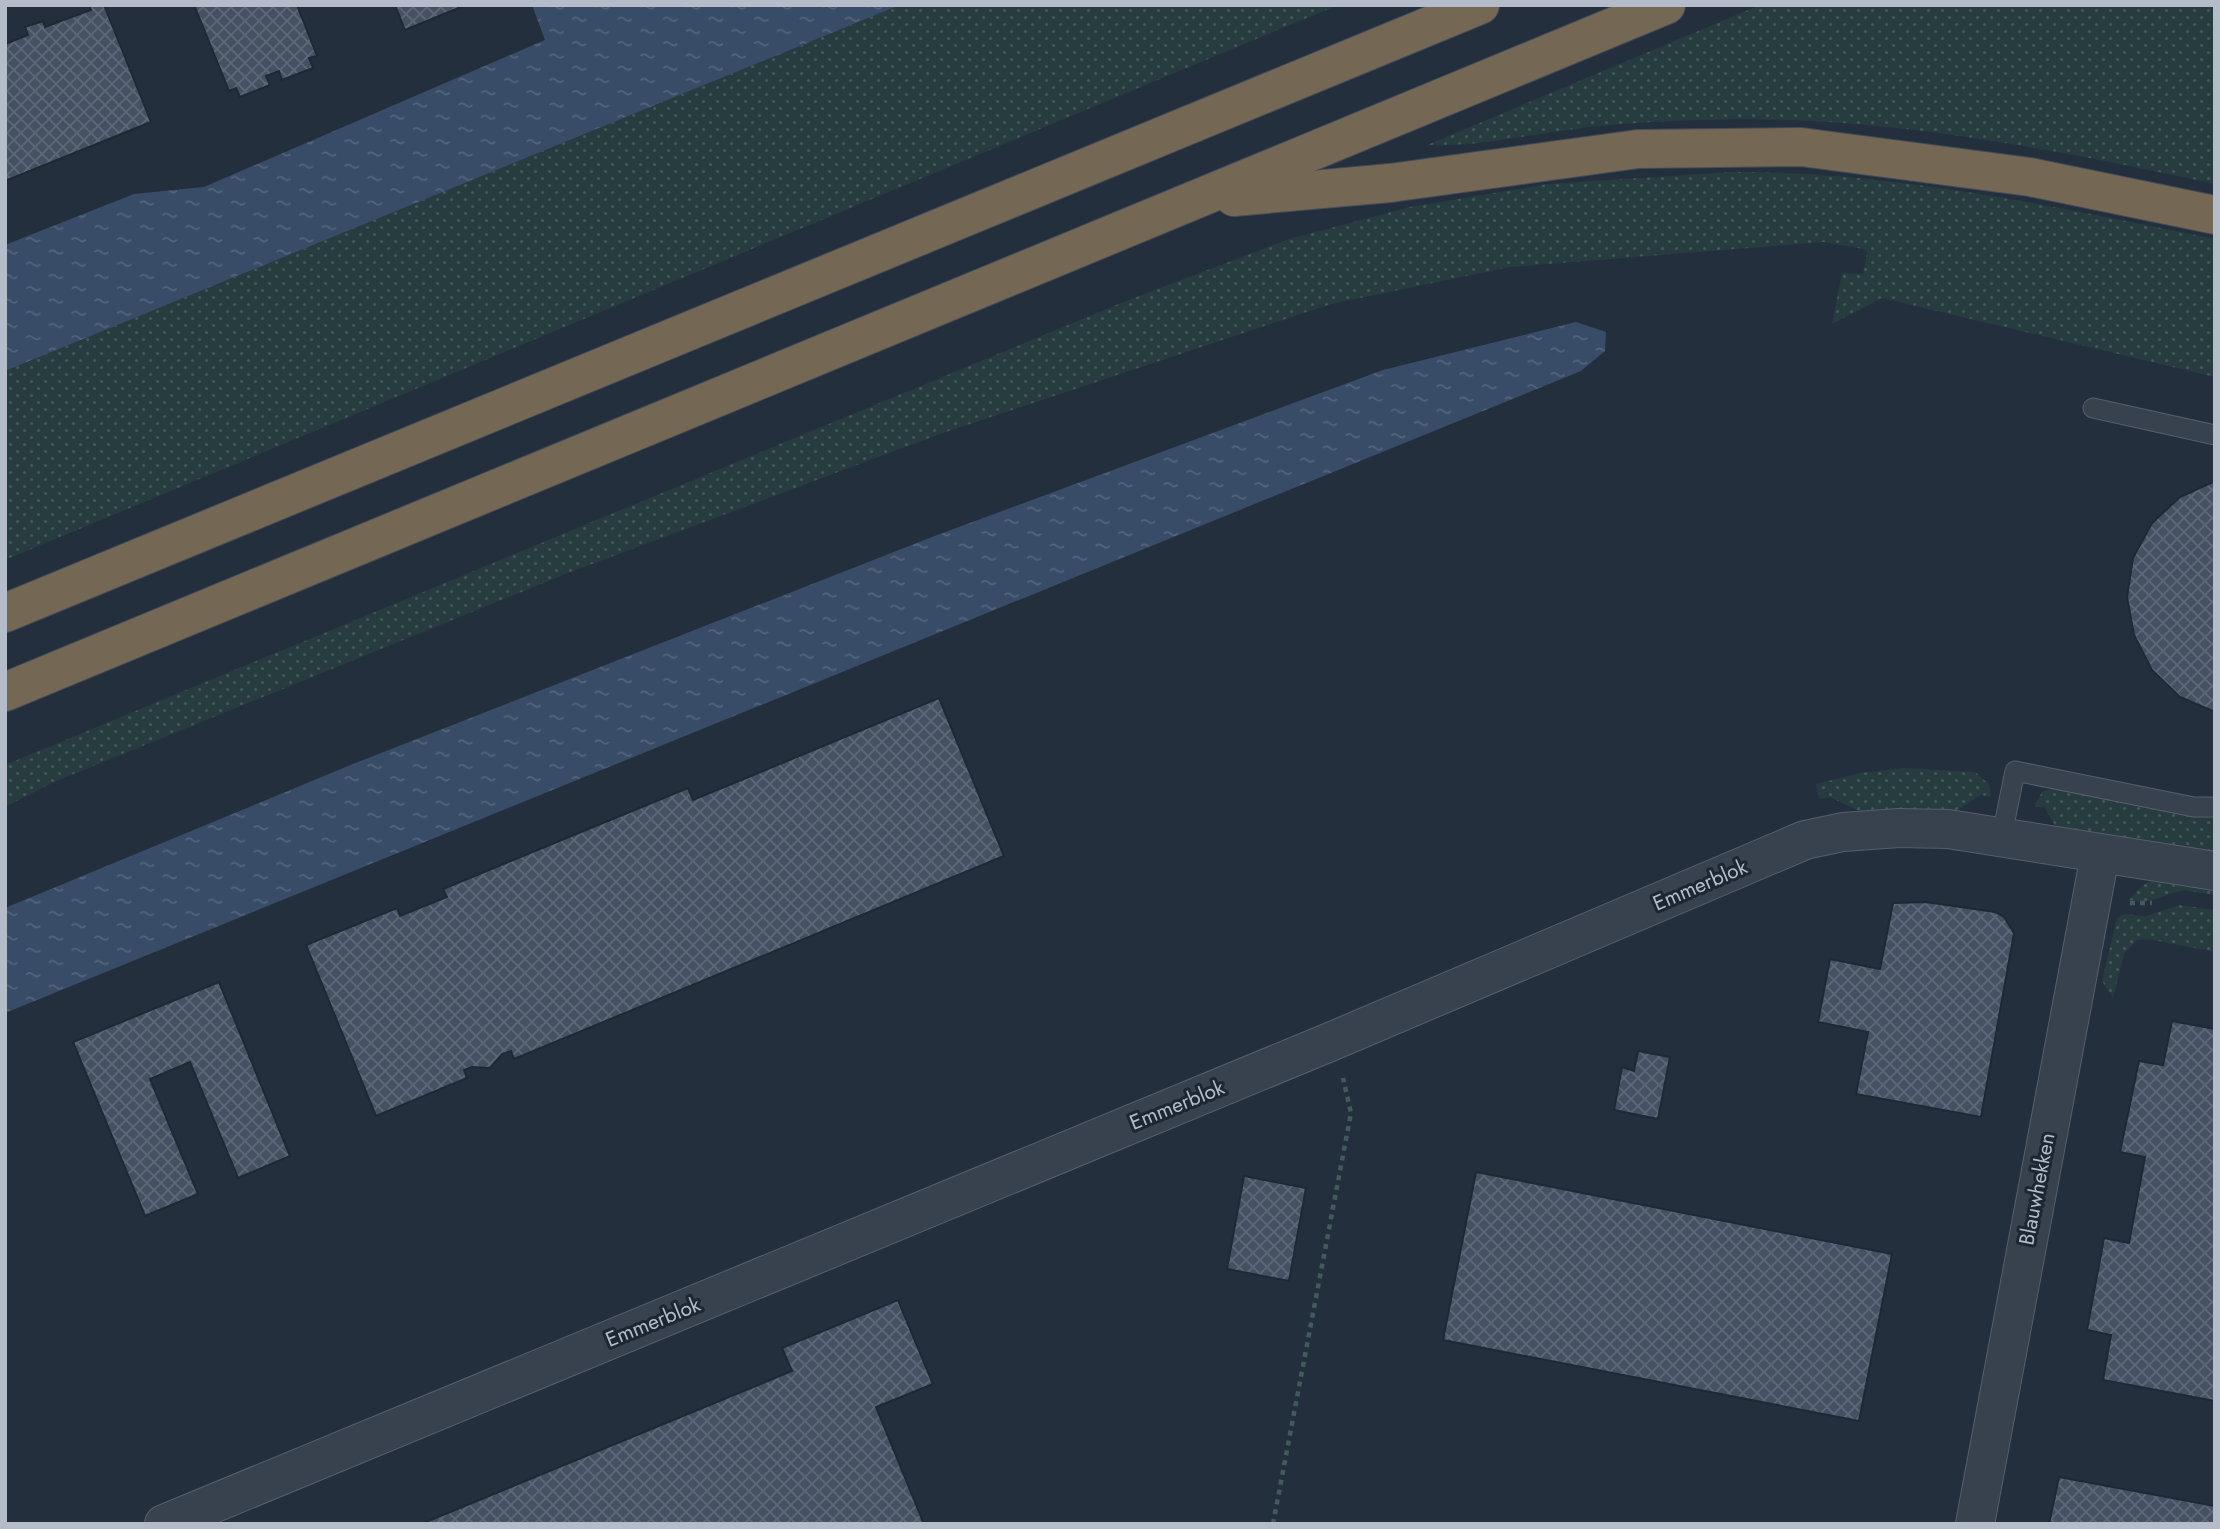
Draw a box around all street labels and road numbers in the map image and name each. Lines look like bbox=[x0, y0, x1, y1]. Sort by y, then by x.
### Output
street label: Emmerblok bbox=[1648, 851, 1753, 918]
street label: Emmerblok bbox=[1125, 1072, 1230, 1138]
street label: Blauwhekken bbox=[2011, 1130, 2063, 1248]
street label: Emmerblok bbox=[601, 1289, 706, 1355]

